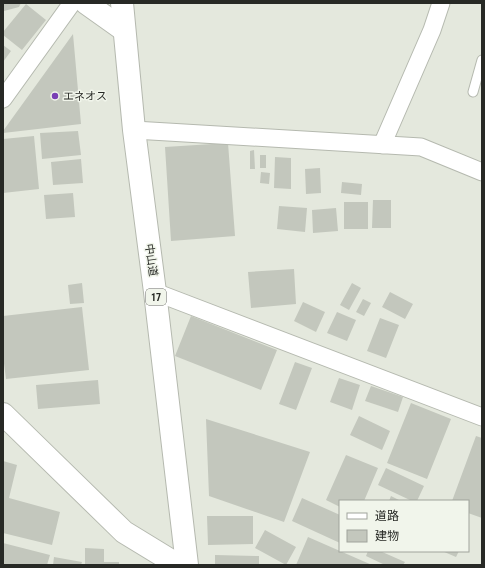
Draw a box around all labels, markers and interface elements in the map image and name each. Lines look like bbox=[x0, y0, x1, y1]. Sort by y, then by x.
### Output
place label: エネオス bbox=[63, 90, 107, 103]
marker: エネオス bbox=[50, 91, 60, 101]
street label: 中山道 bbox=[142, 243, 160, 277]
road number: 17 bbox=[146, 289, 166, 305]
legend bbox=[339, 500, 469, 552]
text: 道路 bbox=[375, 509, 399, 523]
text: 建物 bbox=[375, 529, 399, 543]

